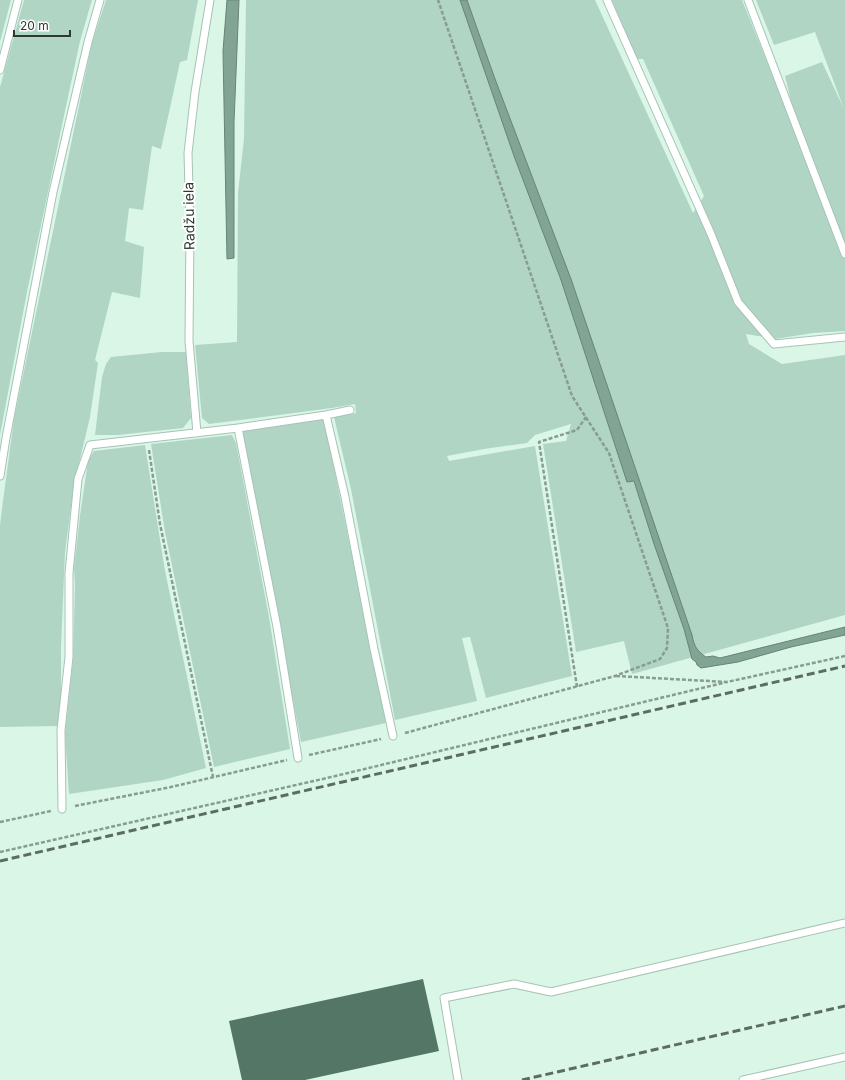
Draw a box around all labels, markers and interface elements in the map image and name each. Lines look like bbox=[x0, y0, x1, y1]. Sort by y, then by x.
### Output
scale bar bbox=[14, 12, 70, 38]
text: 20 m bbox=[20, 18, 49, 33]
street label: Radžu iela bbox=[179, 182, 198, 250]

